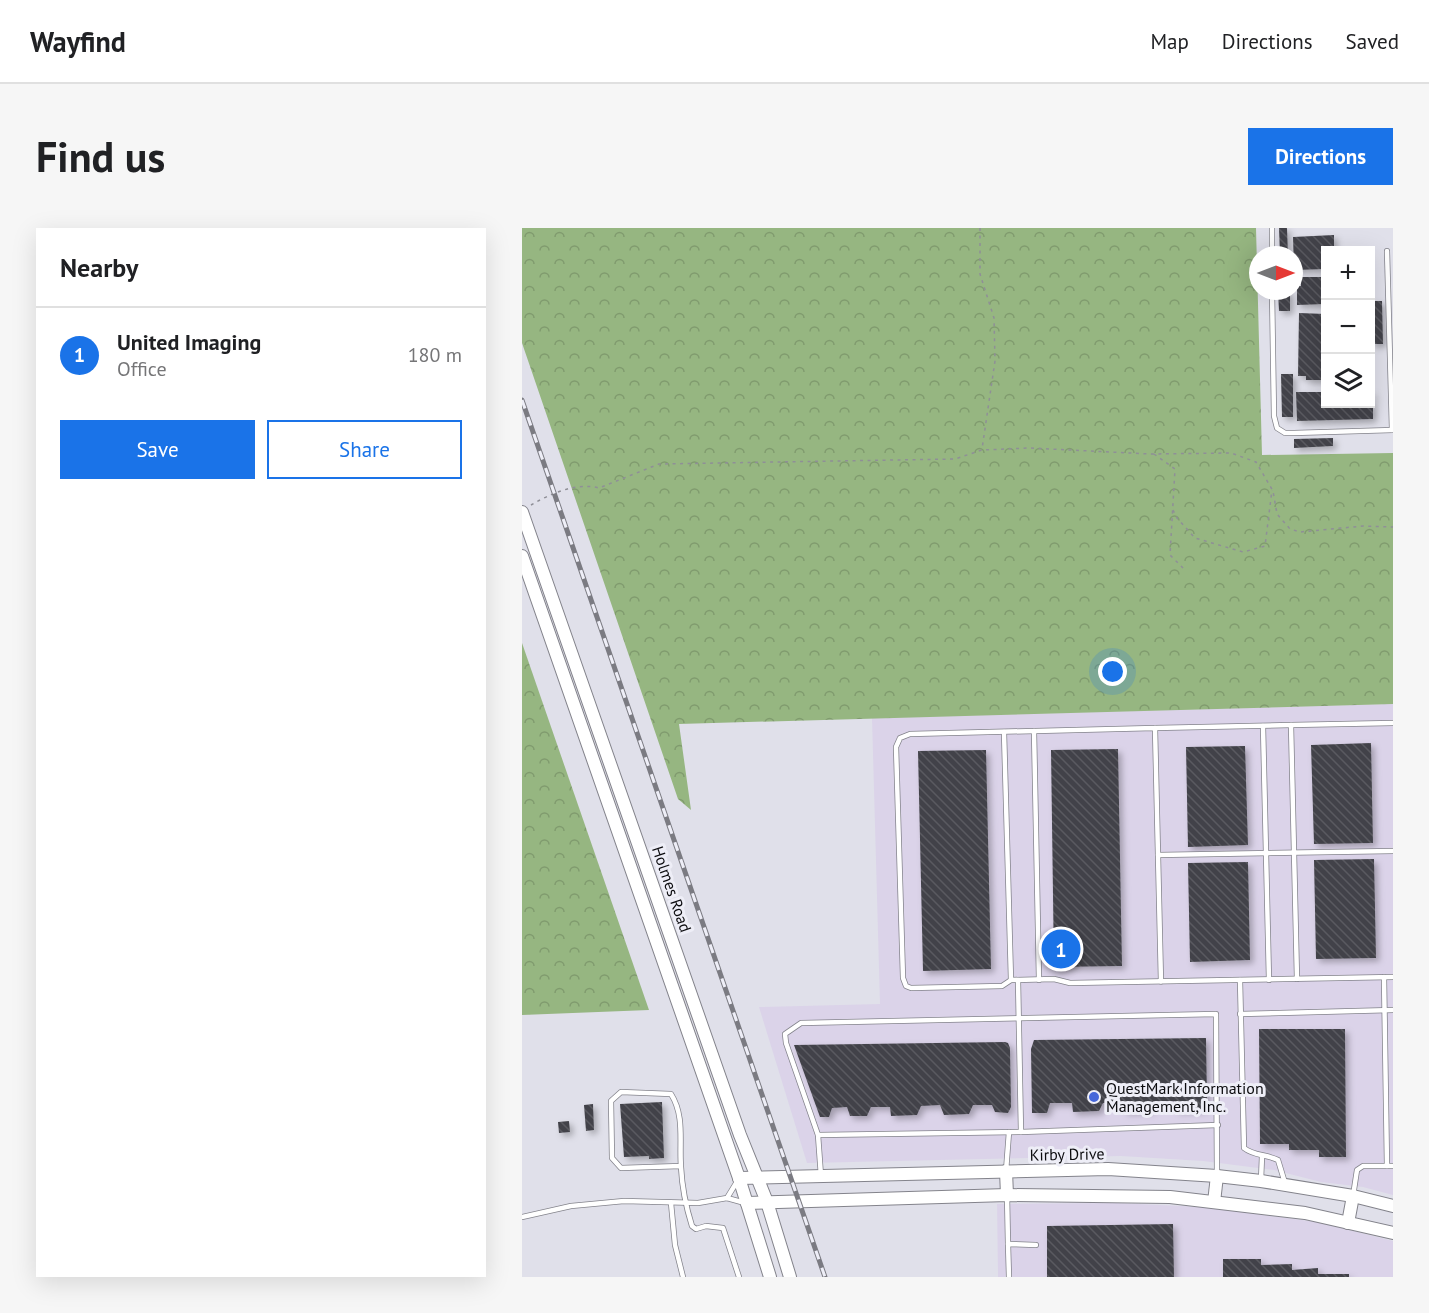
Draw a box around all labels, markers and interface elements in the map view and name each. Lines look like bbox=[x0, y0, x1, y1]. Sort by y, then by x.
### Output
text: Wayfind bbox=[30, 23, 126, 60]
text: Map bbox=[1150, 28, 1189, 55]
text: Directions bbox=[1222, 28, 1313, 55]
text: Saved bbox=[1346, 28, 1399, 55]
button: Directions bbox=[1248, 128, 1393, 185]
text: Find us bbox=[36, 129, 165, 184]
north arrow bbox=[1249, 246, 1303, 300]
map controls bbox=[1321, 246, 1375, 408]
button: + bbox=[1321, 246, 1375, 300]
text: Nearby bbox=[60, 251, 138, 284]
button: − bbox=[1321, 300, 1375, 354]
text: United Imaging bbox=[117, 328, 261, 356]
text: 1 bbox=[74, 342, 85, 368]
text: 180 m bbox=[408, 342, 462, 368]
button: layers bbox=[1321, 354, 1375, 408]
text: Office bbox=[117, 356, 167, 382]
button: Save bbox=[60, 420, 255, 479]
button: Share bbox=[267, 420, 462, 479]
your location bbox=[1098, 657, 1127, 686]
street label: Holmes Road bbox=[648, 843, 696, 935]
pin: 1 bbox=[1042, 926, 1080, 972]
place label: QuestMark Information Management, Inc. bbox=[1106, 1078, 1264, 1116]
marker: QuestMark Information Management, Inc. bbox=[1087, 1090, 1101, 1104]
street label: Kirby Drive bbox=[1029, 1143, 1105, 1165]

